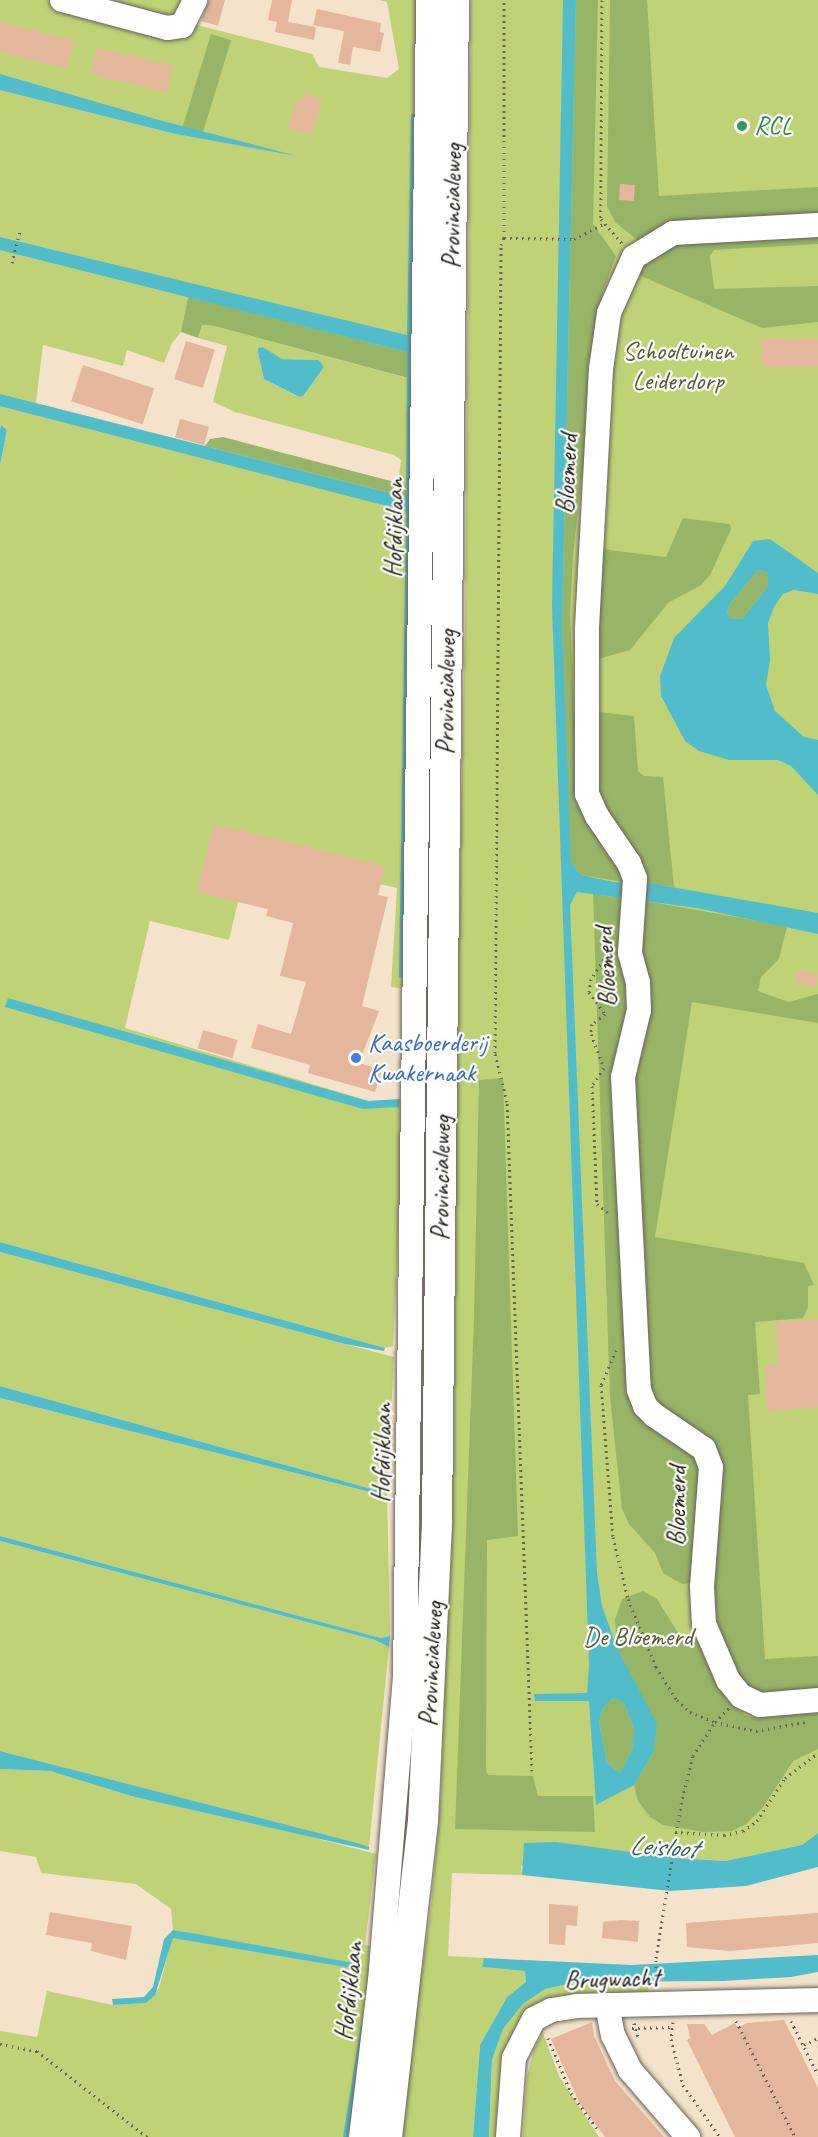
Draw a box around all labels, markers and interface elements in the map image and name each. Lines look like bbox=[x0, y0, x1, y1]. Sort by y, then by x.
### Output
place label: RCL bbox=[754, 110, 791, 142]
marker: RCL bbox=[735, 119, 749, 133]
street label: Provincialeweg bbox=[435, 143, 469, 269]
park label: Schooltuinen Leiderdorp bbox=[623, 335, 733, 396]
street label: Bloemerd bbox=[549, 433, 585, 515]
street label: Hofdijklaan bbox=[378, 478, 410, 578]
street label: Provincialeweg bbox=[429, 629, 463, 755]
street label: Bloemerd bbox=[588, 926, 624, 1008]
place label: Kaasboerderij Kwakernaak bbox=[368, 1027, 487, 1088]
marker: Kaasboerderij Kwakernaak bbox=[349, 1051, 363, 1065]
street label: Provincialeweg bbox=[424, 1115, 458, 1241]
street label: Hofdijklaan bbox=[366, 1403, 398, 1503]
street label: Bloemerd bbox=[661, 1466, 693, 1546]
street label: Provincialeweg bbox=[412, 1601, 450, 1727]
park label: De Bloemerd bbox=[583, 1621, 693, 1653]
water label: Leisloot bbox=[629, 1829, 697, 1865]
street label: Hofdijklaan bbox=[328, 1940, 370, 2042]
street label: Brugwacht bbox=[564, 1962, 660, 1996]

